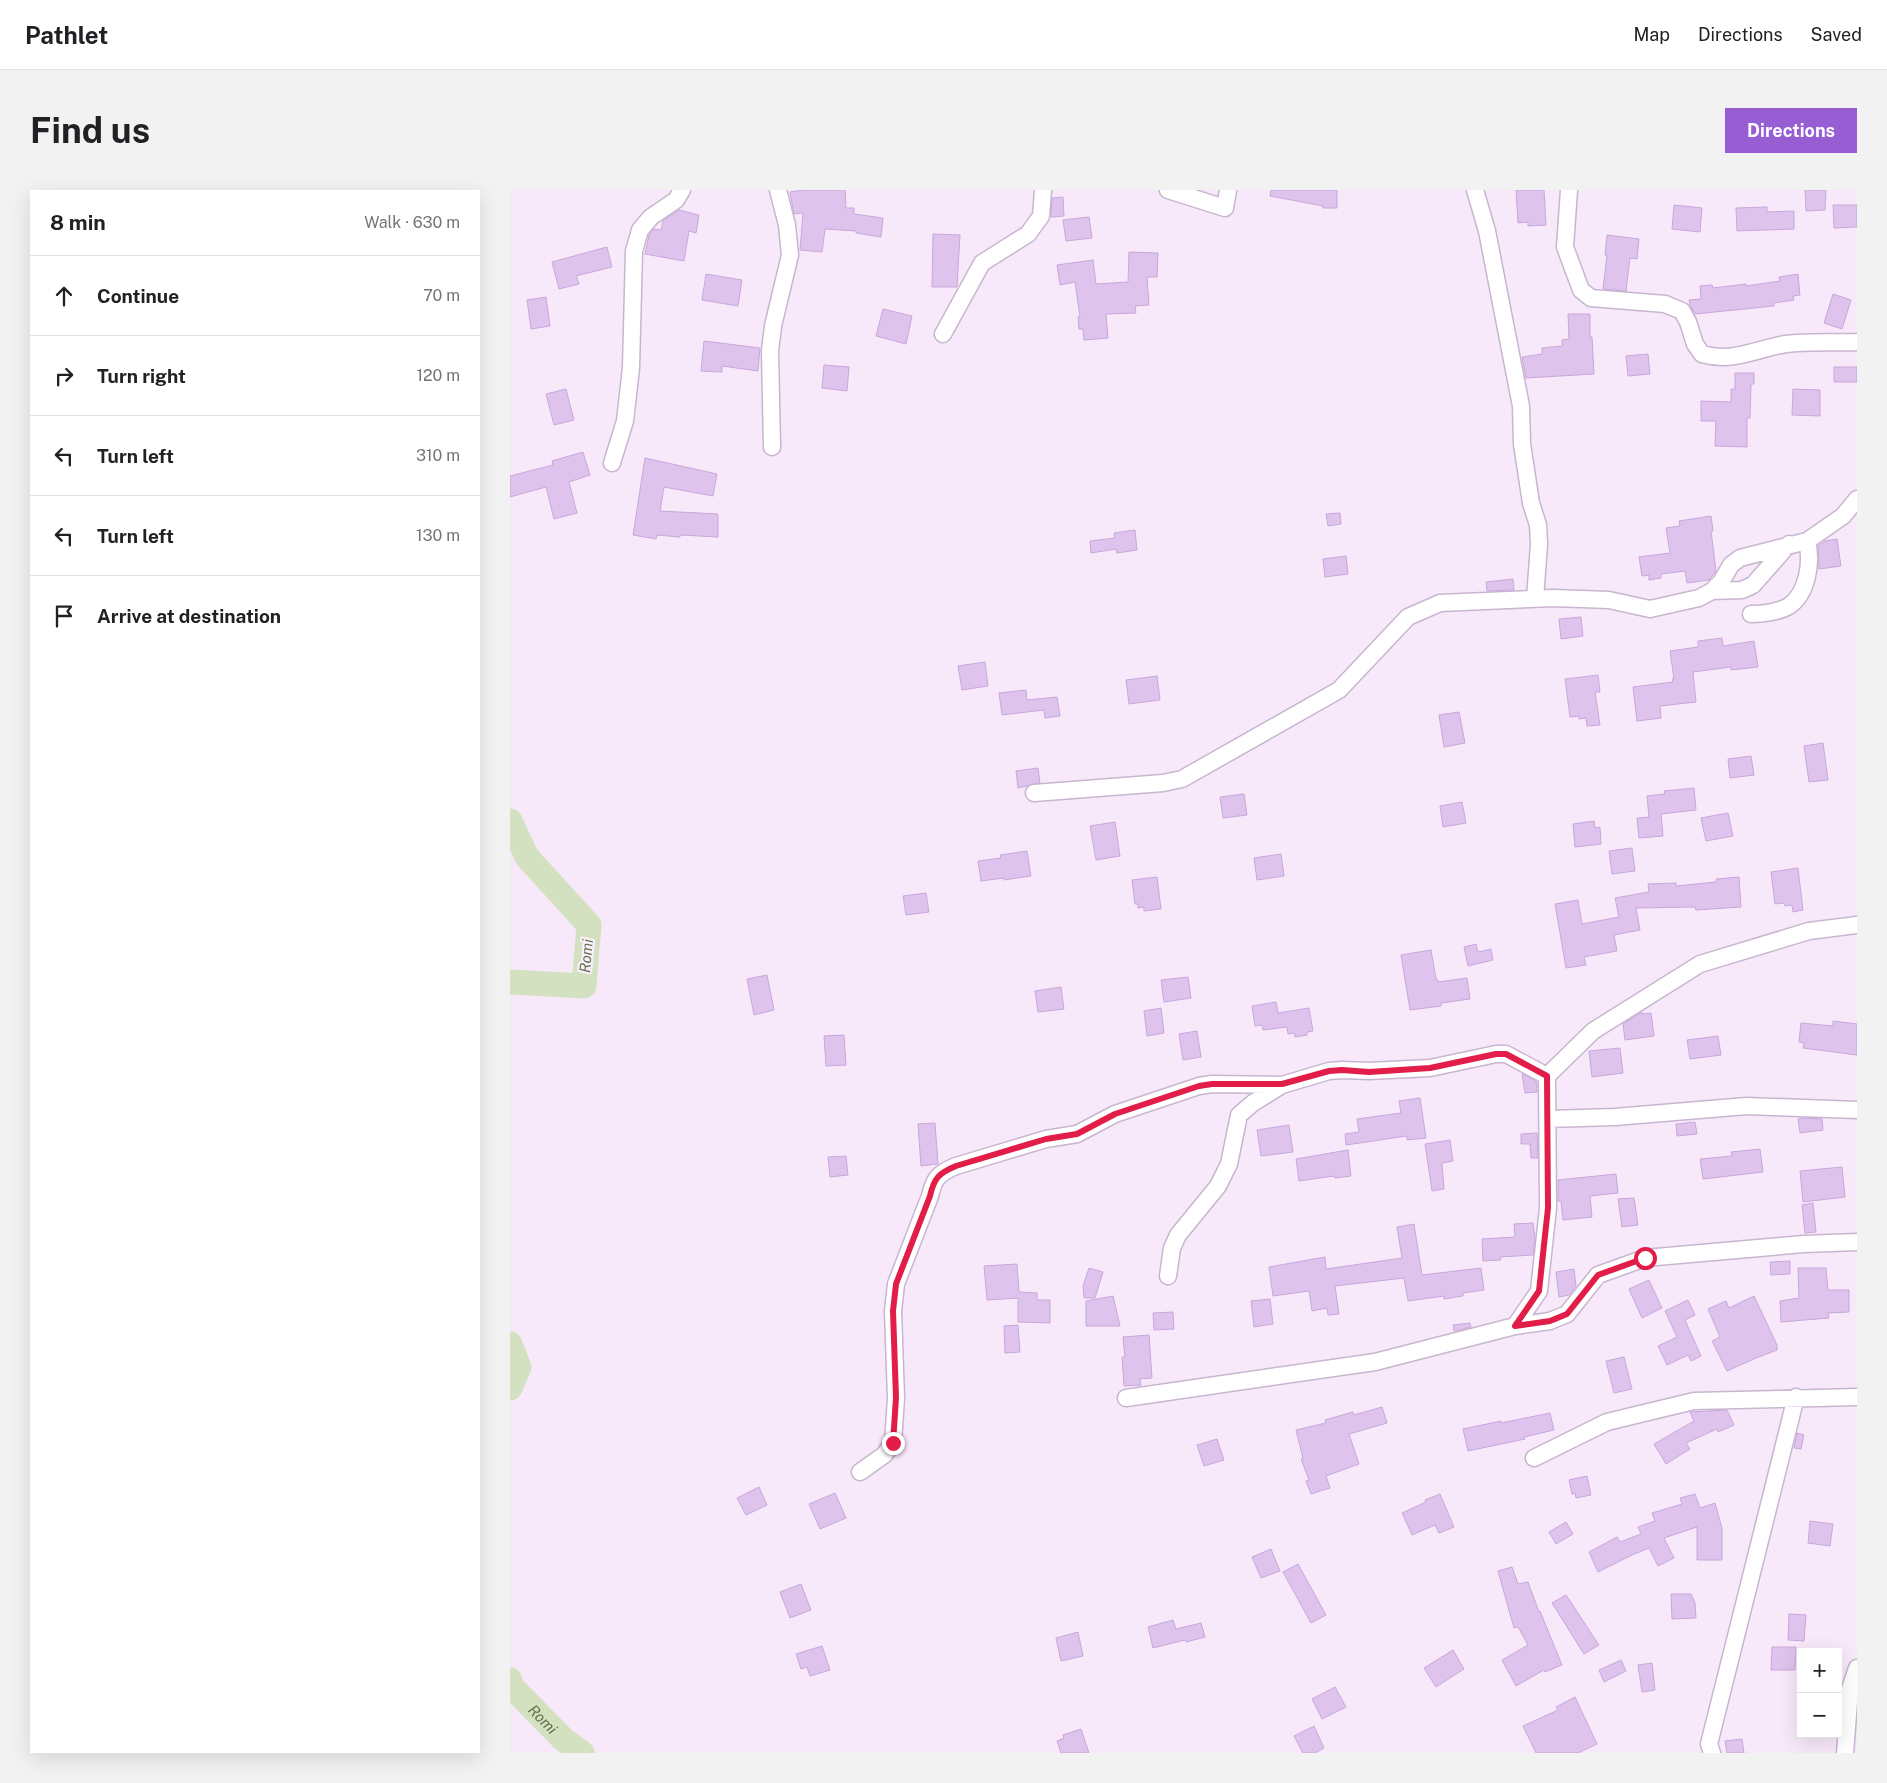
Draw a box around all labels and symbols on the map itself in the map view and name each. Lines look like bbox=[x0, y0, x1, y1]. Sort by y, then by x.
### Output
water label: Romi bbox=[576, 938, 596, 974]
route start bbox=[1634, 1247, 1657, 1270]
route end bbox=[882, 1432, 905, 1455]
water label: Romi bbox=[525, 1701, 561, 1737]

